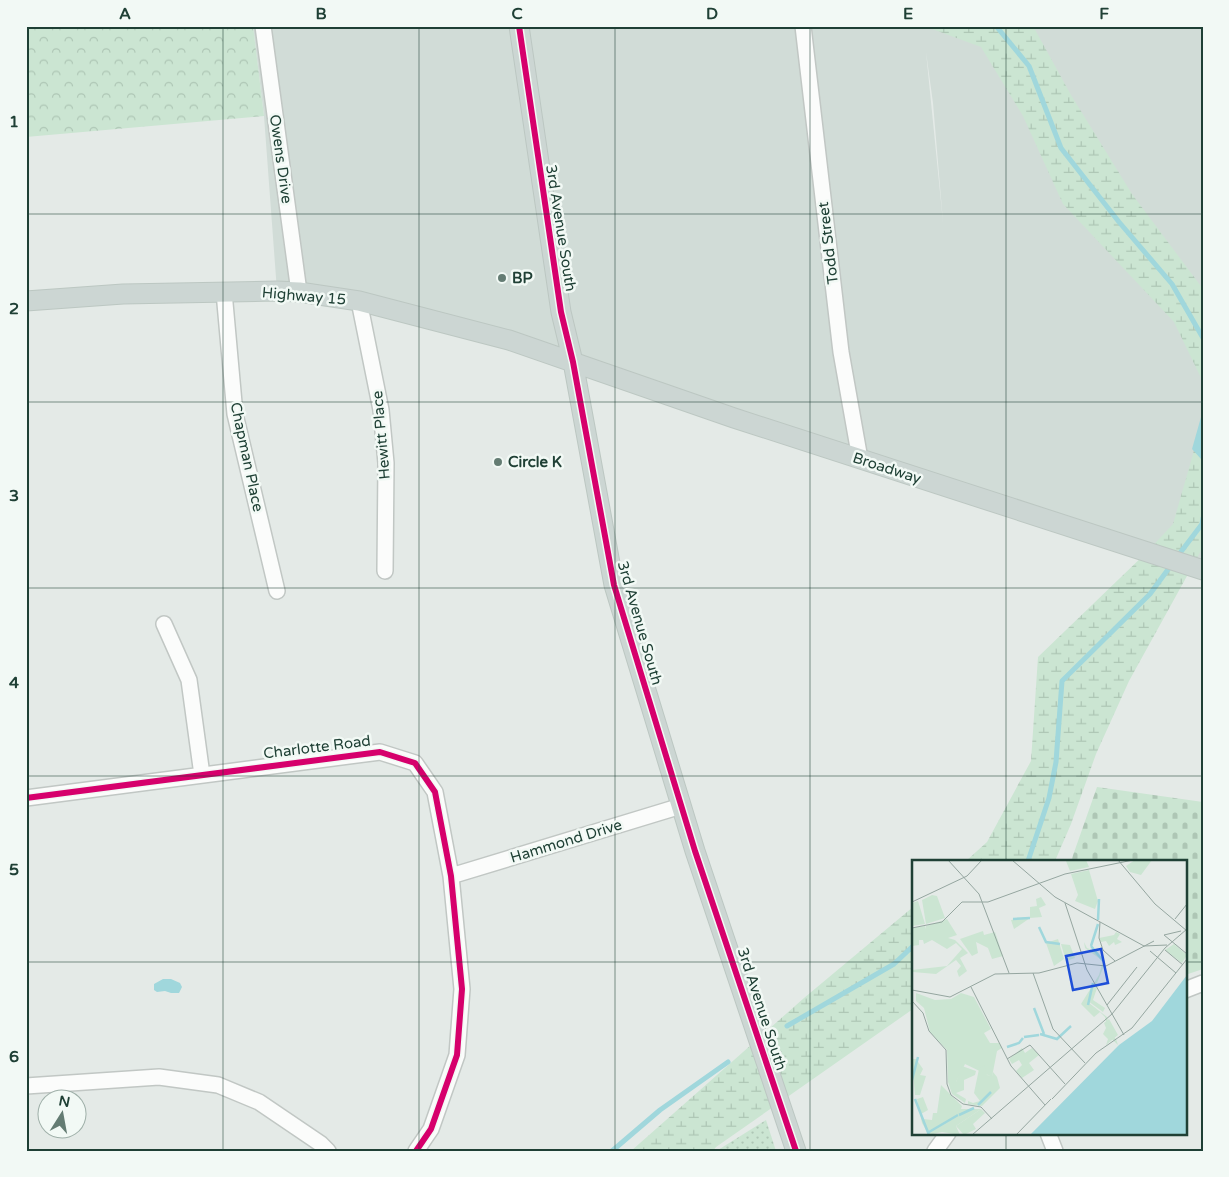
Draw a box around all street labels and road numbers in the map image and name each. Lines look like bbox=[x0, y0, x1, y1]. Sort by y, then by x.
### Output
street label: Owens Drive bbox=[266, 113, 296, 205]
street label: 3rd Avenue South bbox=[542, 163, 580, 293]
street label: Todd Street bbox=[814, 200, 842, 285]
street label: Highway 15 bbox=[261, 283, 347, 309]
street label: Hewitt Place bbox=[368, 390, 394, 480]
street label: Chapman Place bbox=[227, 401, 267, 513]
street label: Broadway bbox=[850, 448, 924, 488]
street label: 3rd Avenue South bbox=[614, 559, 666, 687]
street label: Charlotte Road bbox=[262, 731, 372, 763]
street label: Hammond Drive bbox=[508, 815, 624, 867]
street label: 3rd Avenue South bbox=[734, 945, 790, 1073]

